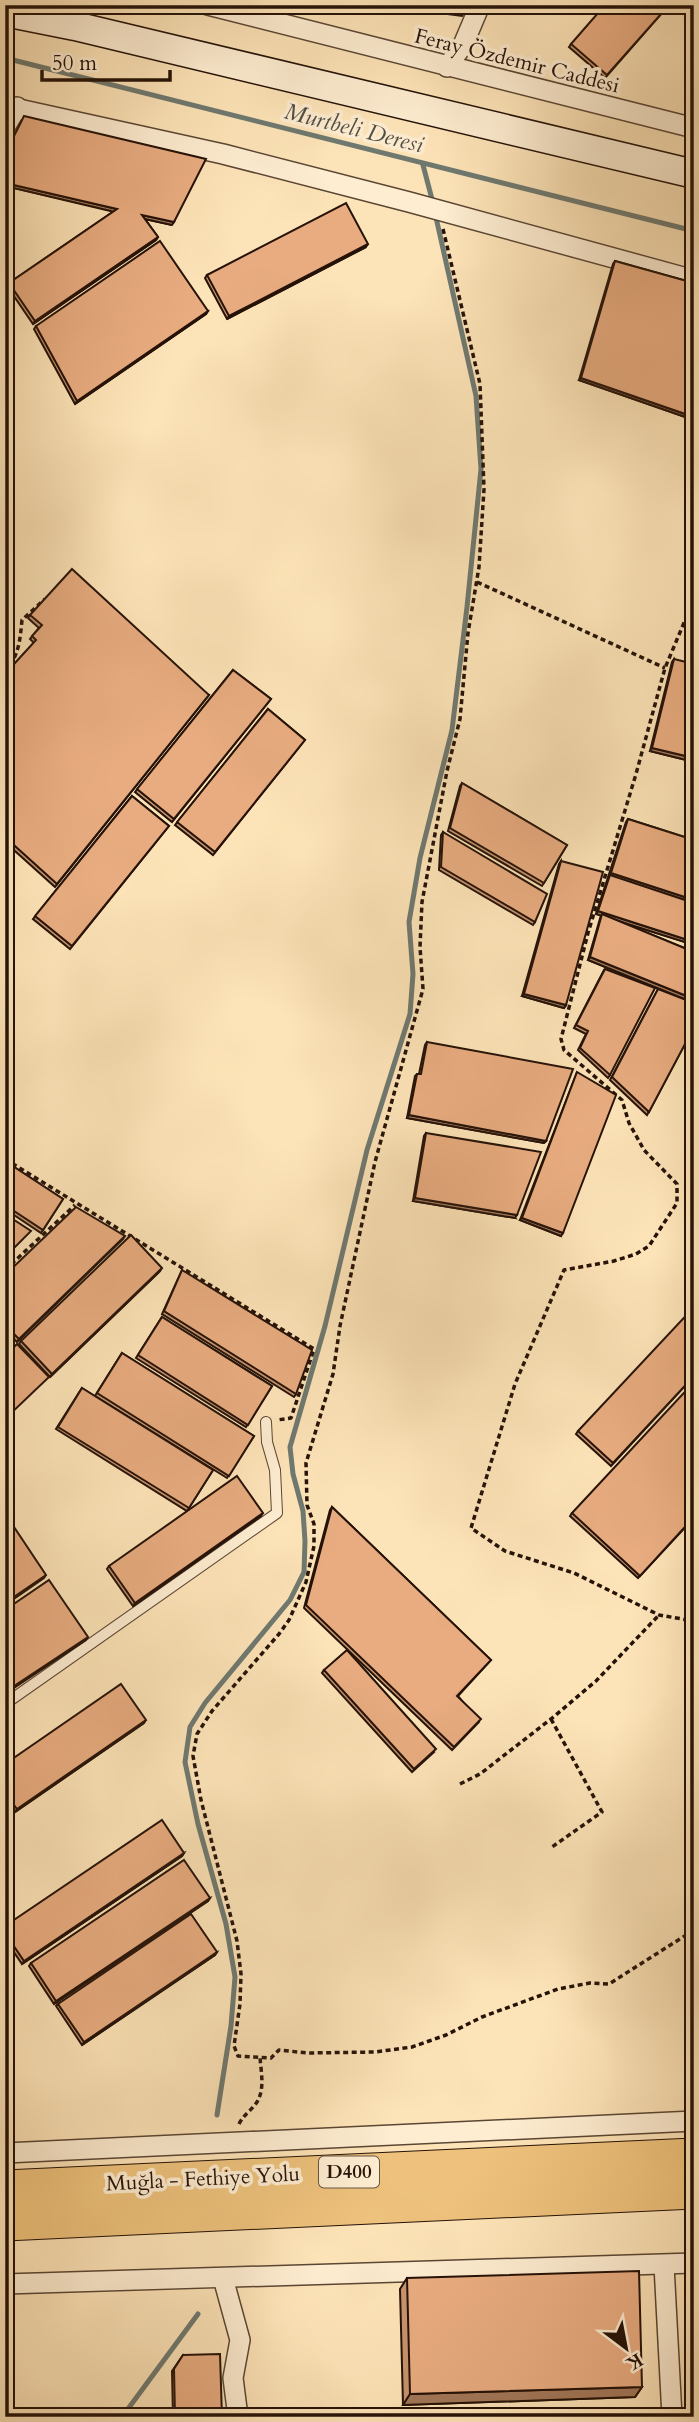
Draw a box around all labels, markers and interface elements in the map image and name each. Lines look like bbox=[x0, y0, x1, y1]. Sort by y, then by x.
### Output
street label: Feray Özdemir Caddesi bbox=[412, 22, 623, 101]
scale bar bbox=[42, 38, 170, 82]
text: 50 m bbox=[52, 49, 97, 78]
water label: Murtbeli Deresi bbox=[281, 96, 427, 160]
road number: D400 bbox=[319, 2156, 379, 2188]
street label: Muğla - Fethiye Yolu bbox=[105, 2159, 301, 2199]
north arrow bbox=[590, 2314, 660, 2384]
text: K bbox=[621, 2346, 648, 2377]

